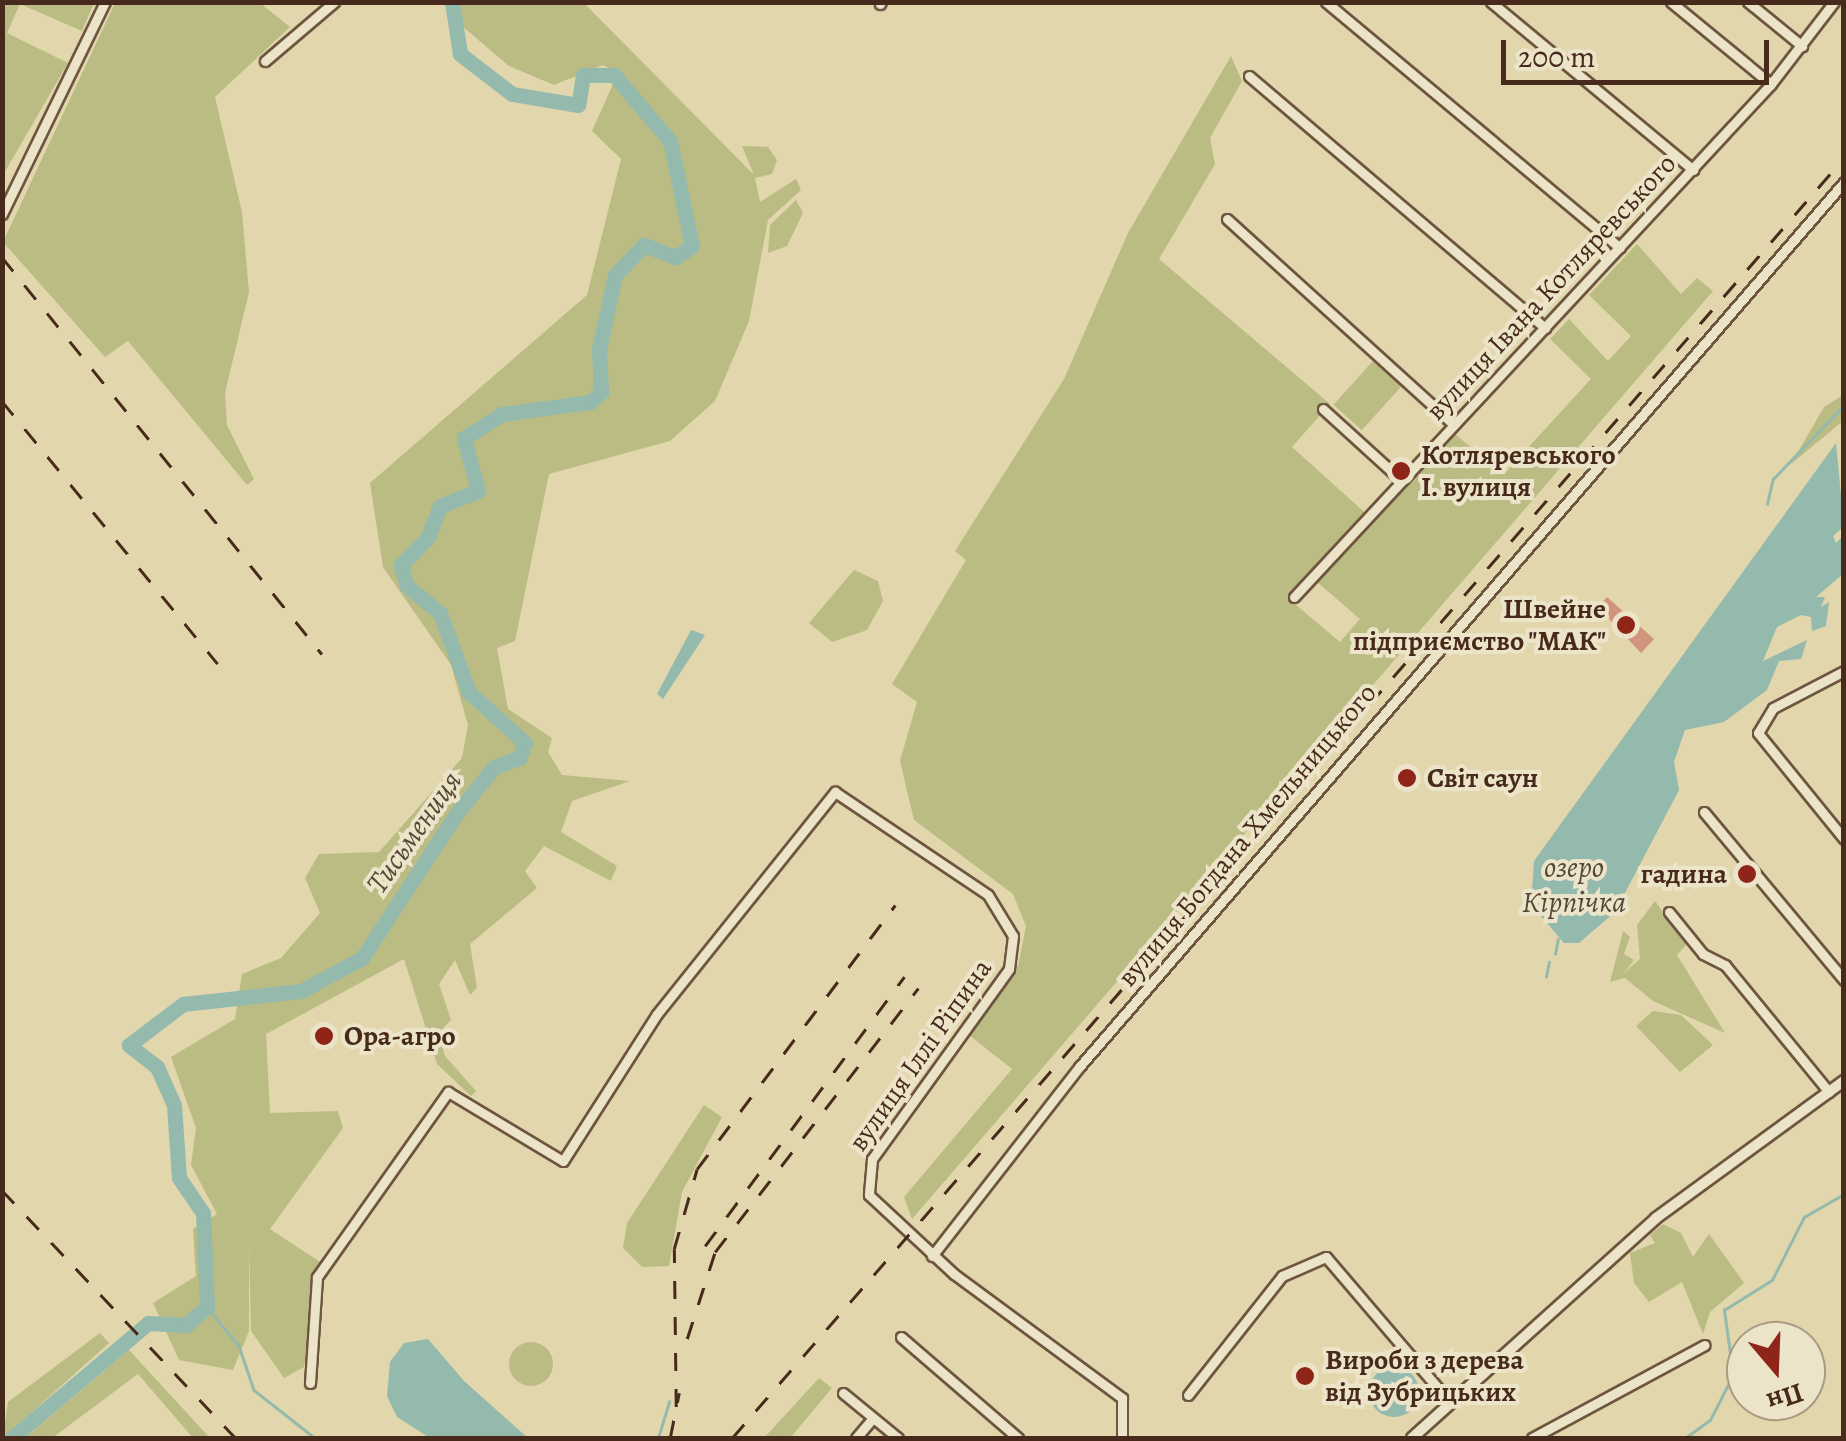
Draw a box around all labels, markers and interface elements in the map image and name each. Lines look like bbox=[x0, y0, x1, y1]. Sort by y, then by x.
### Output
scale bar bbox=[1506, 20, 1774, 82]
text: 200 m bbox=[1518, 37, 1595, 77]
street label: вулиця Івана Котляревського bbox=[1419, 147, 1683, 427]
place label: Котляревського І. вулиця bbox=[1421, 438, 1616, 504]
marker: Котляревського І. вулиця bbox=[1390, 460, 1412, 482]
place label: Швейне підприємство "МАК" bbox=[1352, 592, 1606, 658]
marker: Швейне підприємство "МАК" bbox=[1615, 614, 1637, 636]
street label: вулиця Богдана Хмельницького bbox=[1110, 677, 1384, 993]
place label: Світ саун bbox=[1427, 761, 1538, 795]
water label: Тисьмениця bbox=[359, 764, 469, 900]
marker: Світ саун bbox=[1396, 767, 1418, 789]
water label: озеро Кірпічка bbox=[1522, 849, 1626, 920]
place label: гадина bbox=[1641, 857, 1727, 891]
marker: гадина bbox=[1736, 863, 1758, 885]
street label: вулиця Іллі Ріпина bbox=[841, 952, 999, 1158]
place label: Ора-агро bbox=[344, 1019, 456, 1053]
marker: Ора-агро bbox=[313, 1025, 335, 1047]
north arrow bbox=[1726, 1321, 1826, 1421]
place label: Вироби з дерева від Зубрицьких bbox=[1325, 1343, 1524, 1409]
marker: Вироби з дерева від Зубрицьких bbox=[1294, 1365, 1316, 1387]
text: Пн bbox=[1762, 1374, 1809, 1421]

